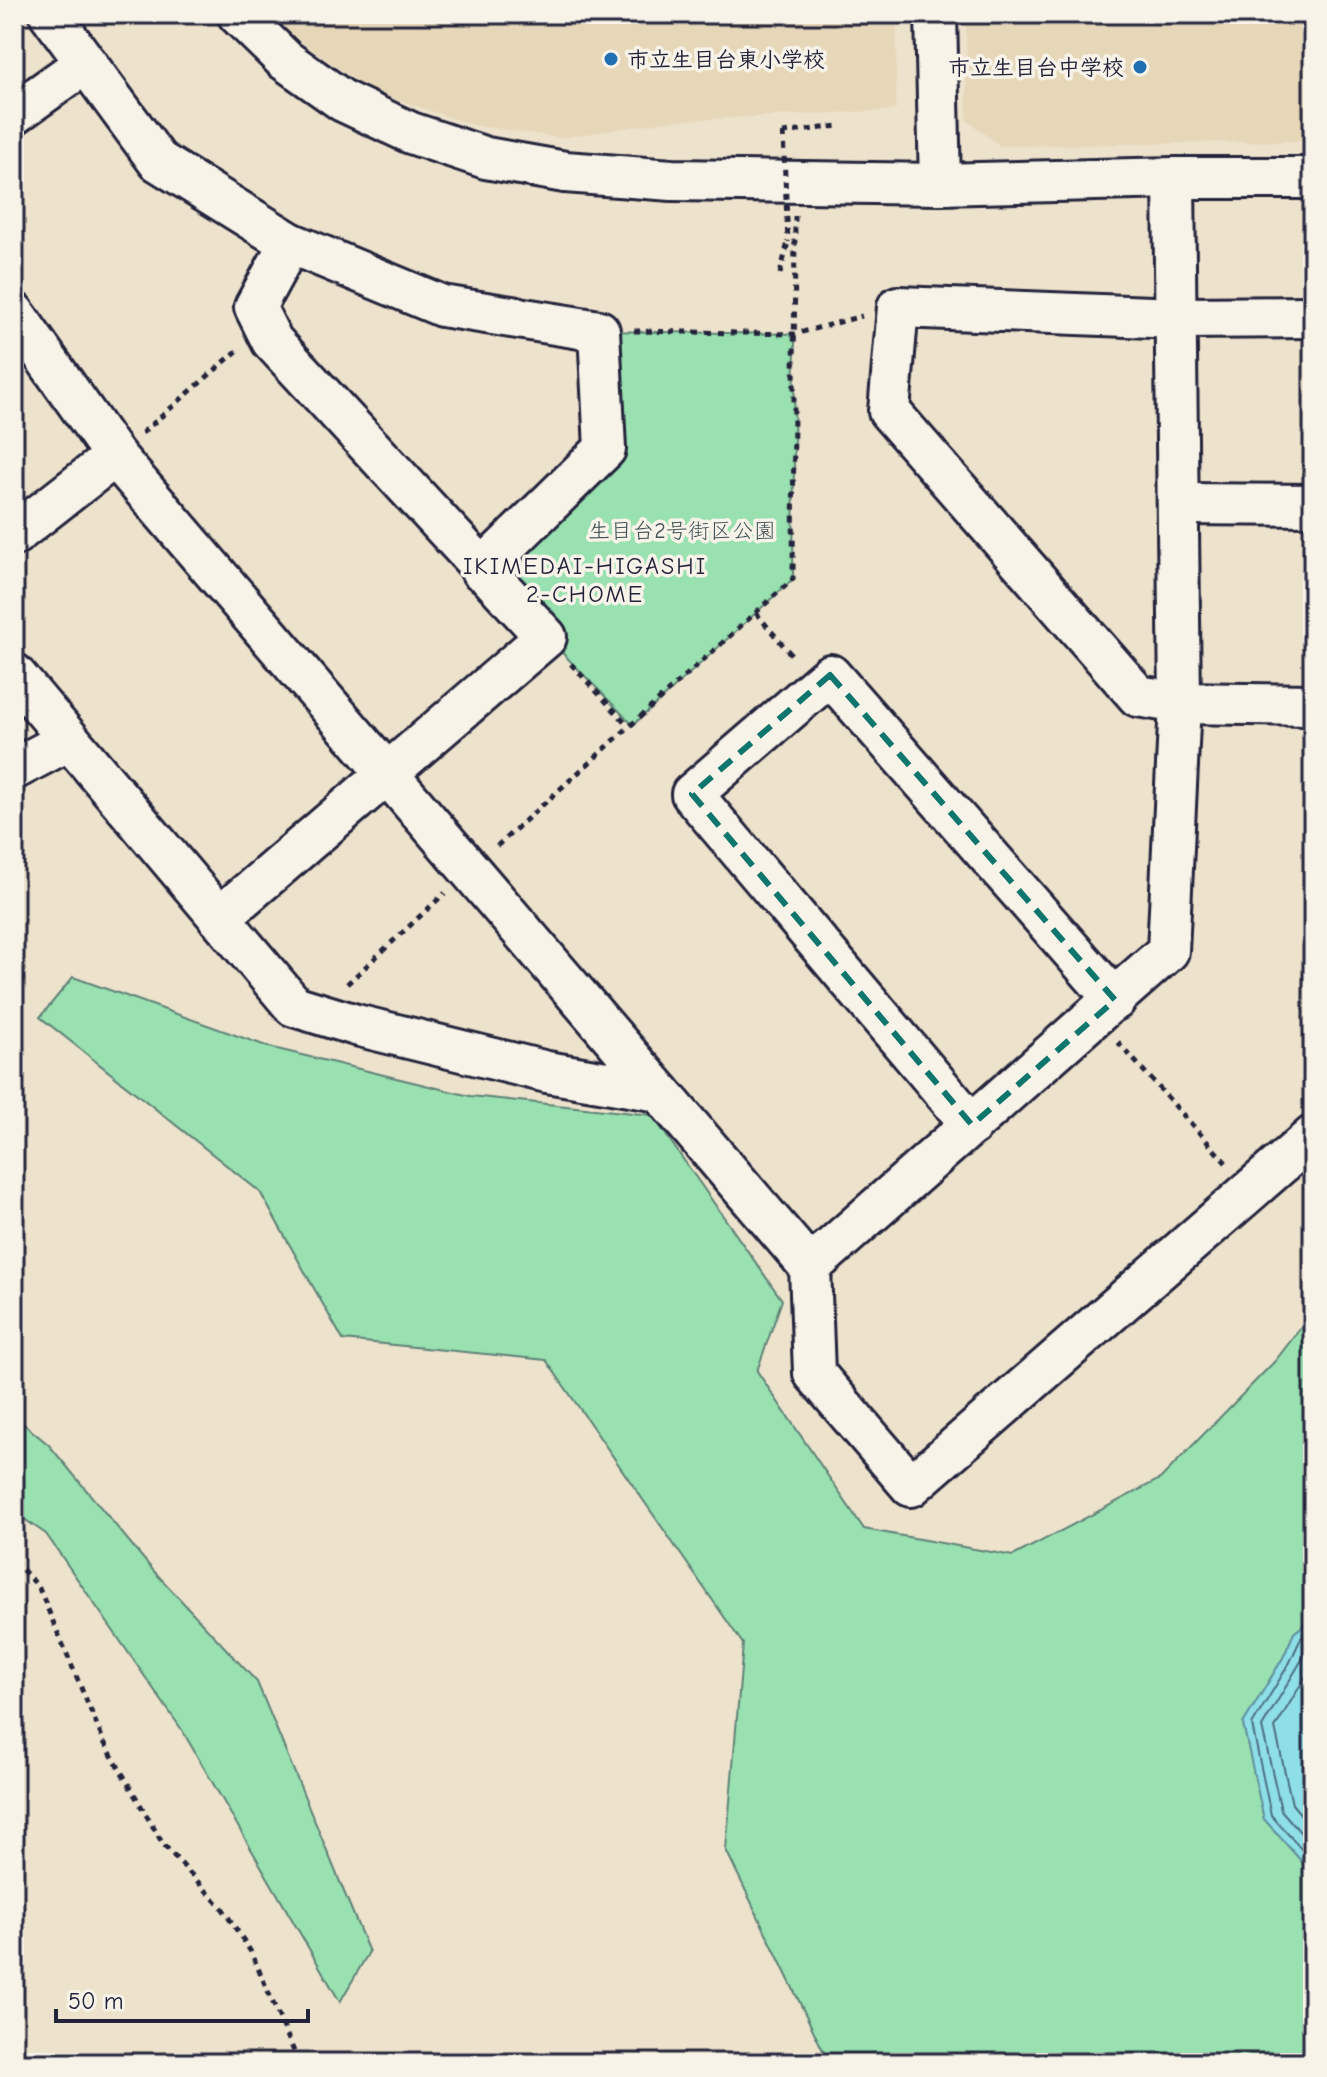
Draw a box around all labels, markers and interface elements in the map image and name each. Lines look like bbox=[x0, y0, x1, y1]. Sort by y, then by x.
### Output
place label: 市立生目台東小学校 bbox=[627, 47, 825, 73]
marker: 市立生目台東小学校 bbox=[602, 50, 620, 68]
place label: 市立生目台中学校 bbox=[948, 55, 1124, 81]
marker: 市立生目台中学校 bbox=[1131, 58, 1149, 76]
park label: 生目台2号街区公園 bbox=[588, 518, 776, 544]
district label: IKIMEDAI-HIGASHI 2-CHOME bbox=[463, 552, 707, 608]
scale bar bbox=[56, 1973, 308, 2023]
text: 50 m bbox=[68, 1987, 124, 2015]

